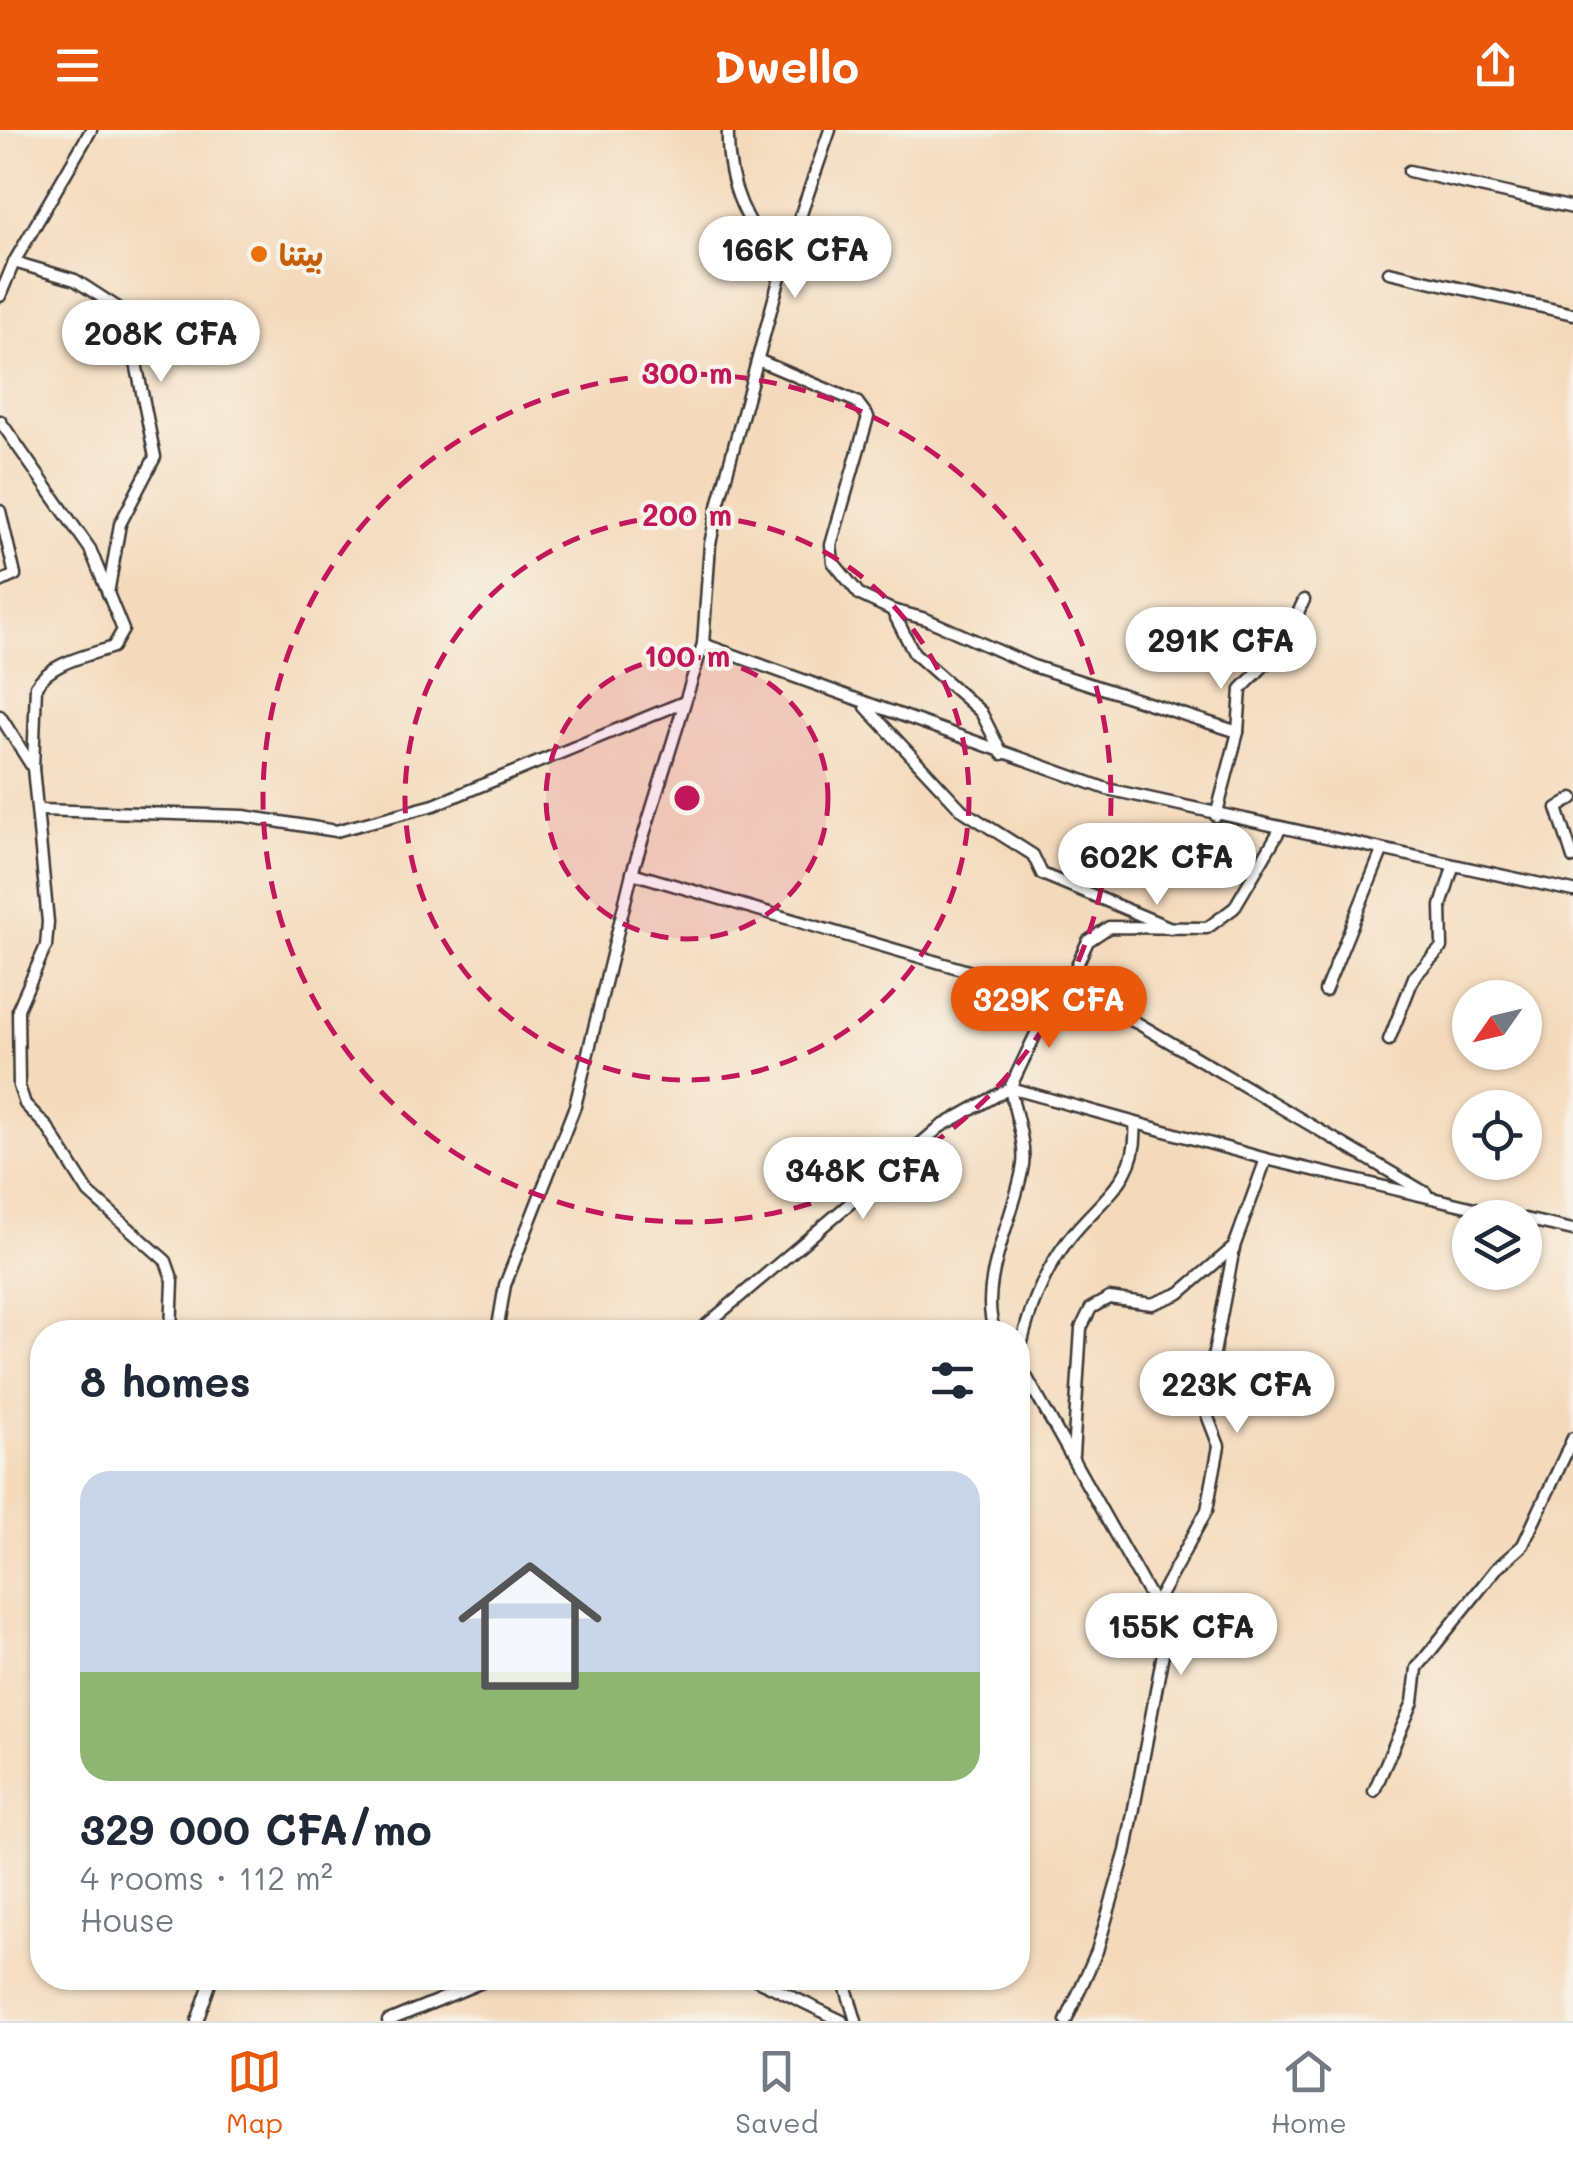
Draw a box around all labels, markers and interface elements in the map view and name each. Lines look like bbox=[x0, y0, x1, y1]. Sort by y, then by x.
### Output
text: Dwello bbox=[714, 36, 859, 94]
icon: menu bbox=[50, 38, 105, 93]
icon: share bbox=[1468, 38, 1523, 93]
pin: 166K CFA bbox=[692, 216, 898, 301]
text: 166K CFA bbox=[721, 227, 869, 269]
place label: بيتنا bbox=[279, 234, 324, 274]
marker: بيتنا bbox=[248, 243, 270, 265]
pin: 208K CFA bbox=[58, 300, 264, 385]
text: 208K CFA bbox=[84, 311, 238, 353]
text: 300 m bbox=[641, 352, 733, 392]
text: 200 m bbox=[642, 494, 732, 534]
pin: 291K CFA bbox=[1118, 607, 1324, 692]
text: 291K CFA bbox=[1147, 618, 1295, 660]
text: 100 m bbox=[644, 635, 730, 675]
centre of rings bbox=[669, 780, 705, 816]
pin: 602K CFA bbox=[1054, 823, 1260, 908]
text: 602K CFA bbox=[1080, 834, 1234, 876]
pin: 329K CFA bbox=[946, 966, 1152, 1051]
text: 329K CFA bbox=[973, 977, 1125, 1019]
north arrow bbox=[1452, 980, 1542, 1070]
map controls bbox=[1452, 980, 1542, 1290]
button: locate bbox=[1452, 1090, 1542, 1180]
pin: 348K CFA bbox=[760, 1137, 966, 1222]
text: 348K CFA bbox=[785, 1148, 941, 1190]
button: layers bbox=[1452, 1200, 1542, 1290]
pin: 223K CFA bbox=[1134, 1351, 1340, 1436]
text: 8 homes bbox=[80, 1353, 251, 1408]
icon: filters bbox=[925, 1353, 980, 1408]
text: 223K CFA bbox=[1162, 1362, 1312, 1404]
icon: home bbox=[440, 1536, 620, 1716]
pin: 155K CFA bbox=[1078, 1593, 1284, 1678]
text: 155K CFA bbox=[1107, 1604, 1255, 1646]
text: 329 000 CFA/mo bbox=[80, 1801, 432, 1856]
text: 4 rooms · 112 m² bbox=[80, 1856, 333, 1898]
text: House bbox=[80, 1898, 175, 1940]
tab: Map bbox=[226, 2044, 283, 2140]
tab: Saved bbox=[735, 2044, 818, 2140]
tab: Home bbox=[1271, 2044, 1347, 2140]

